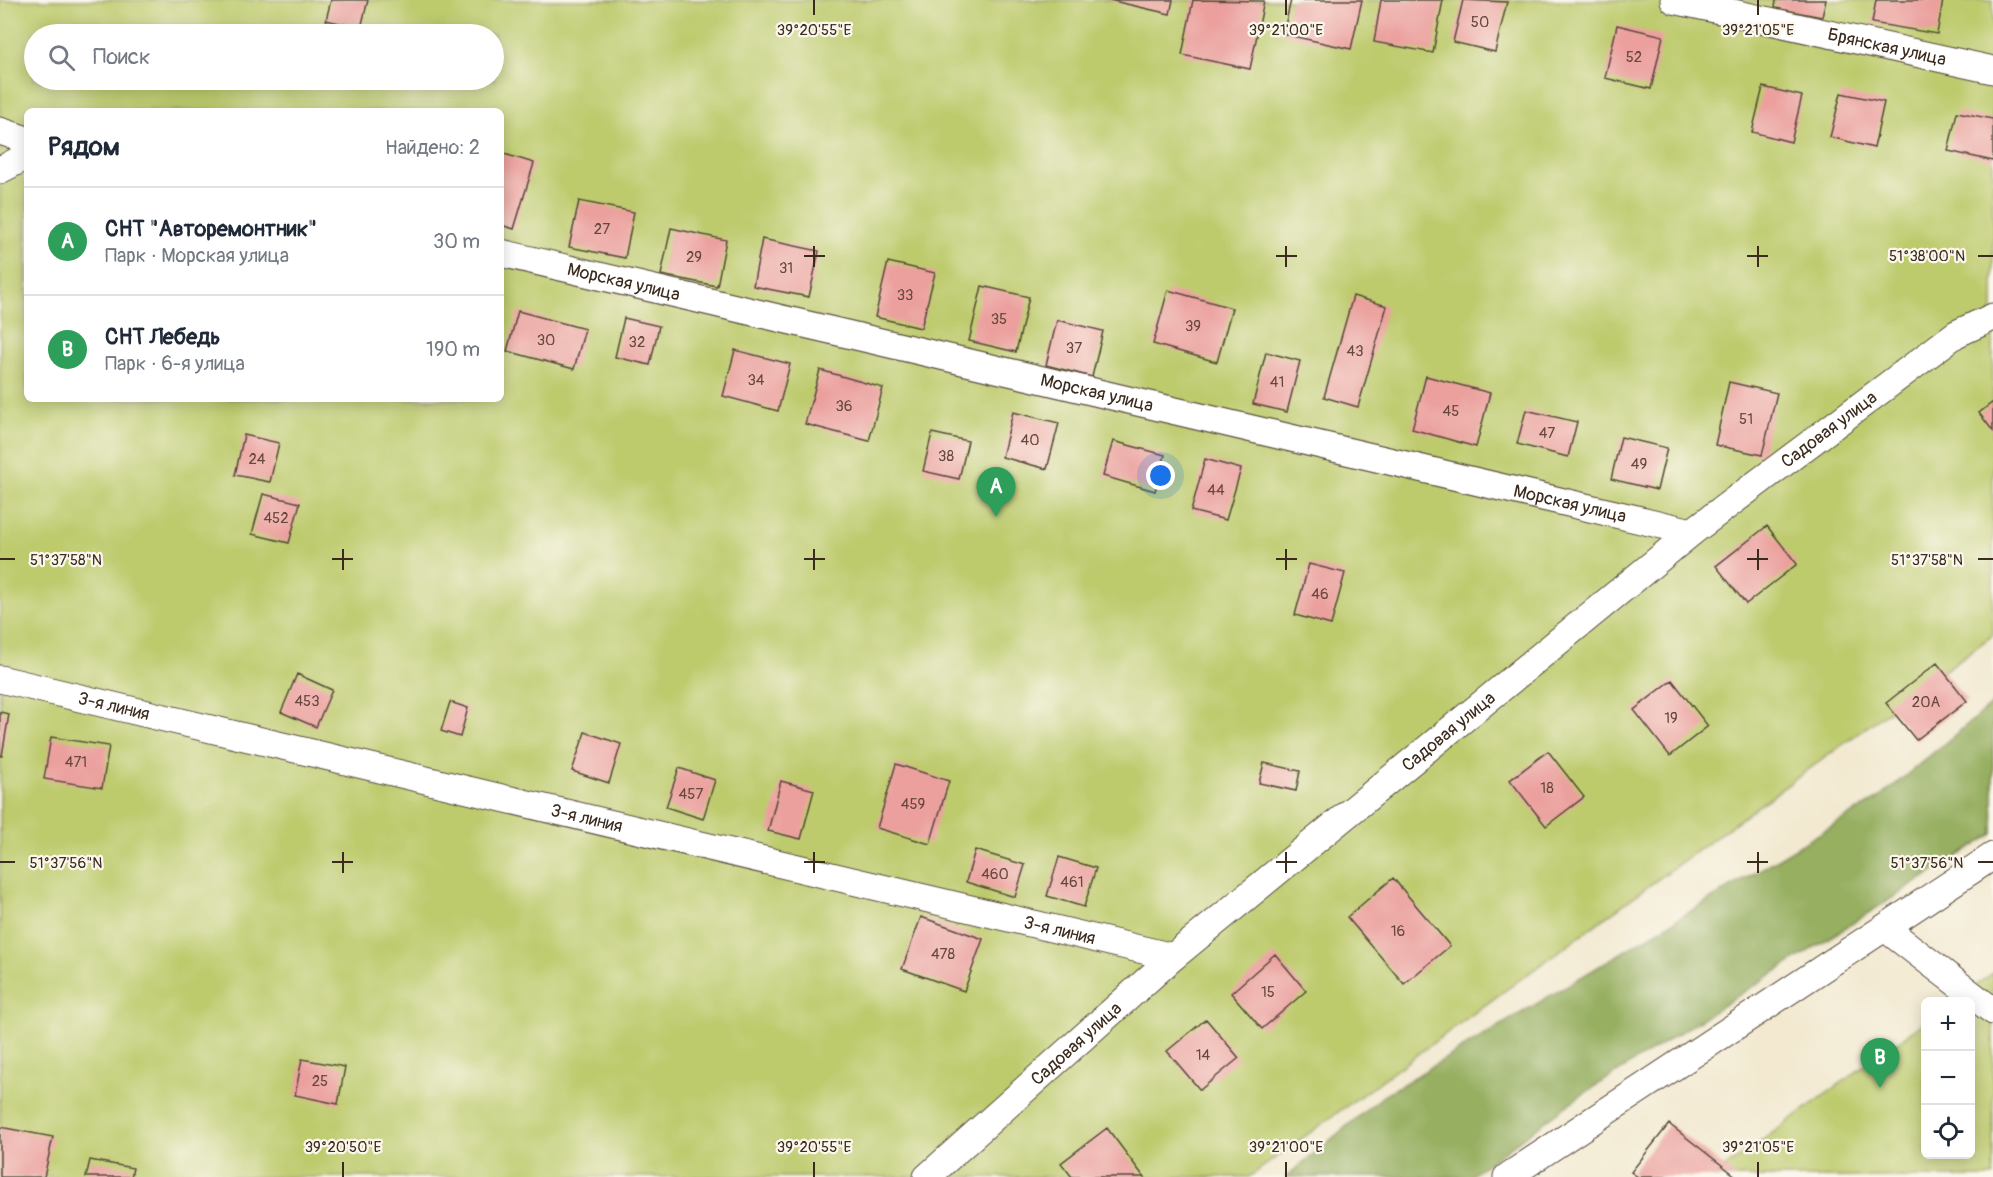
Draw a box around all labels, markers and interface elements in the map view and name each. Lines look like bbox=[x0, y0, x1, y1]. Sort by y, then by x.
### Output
house number: 50 bbox=[1471, 13, 1489, 32]
text: 39°20'55"E bbox=[777, 21, 851, 40]
text: 39°21'00"E bbox=[1249, 21, 1323, 40]
text: 39°21'05"E bbox=[1722, 21, 1794, 40]
street label: Брянская улица bbox=[1825, 23, 1948, 71]
search box bbox=[24, 24, 504, 90]
icon: search bbox=[45, 41, 78, 74]
text: Поиск bbox=[93, 43, 150, 71]
house number: 52 bbox=[1626, 48, 1642, 67]
text: Рядом bbox=[48, 131, 120, 163]
text: Найдено: 2 bbox=[385, 135, 480, 160]
text: СНТ "Авторемонтник" bbox=[105, 215, 317, 243]
house number: 27 bbox=[594, 220, 610, 239]
text: A bbox=[61, 229, 74, 254]
text: 30 m bbox=[433, 229, 480, 254]
text: Парк · Морская улица bbox=[105, 243, 289, 268]
text: 51°38'00"N bbox=[1889, 247, 1965, 266]
house number: 29 bbox=[686, 248, 702, 267]
street label: Морская улица bbox=[565, 258, 682, 307]
house number: 31 bbox=[779, 259, 793, 278]
house number: 33 bbox=[897, 286, 913, 305]
house number: 35 bbox=[991, 310, 1007, 329]
house number: 39 bbox=[1185, 317, 1201, 336]
text: СНТ Лебедь bbox=[105, 323, 220, 351]
house number: 30 bbox=[537, 331, 555, 350]
house number: 32 bbox=[629, 333, 645, 352]
text: B bbox=[62, 337, 73, 362]
text: 190 m bbox=[426, 337, 480, 362]
house number: 37 bbox=[1066, 339, 1082, 358]
house number: 43 bbox=[1346, 342, 1364, 361]
text: Парк · 6-я улица bbox=[105, 351, 245, 376]
street label: Морская улица bbox=[1038, 369, 1155, 417]
house number: 34 bbox=[747, 371, 765, 390]
house number: 41 bbox=[1270, 373, 1284, 392]
street label: Садовая улица bbox=[1777, 386, 1882, 473]
house number: 36 bbox=[835, 397, 853, 416]
house number: 45 bbox=[1443, 402, 1459, 421]
house number: 51 bbox=[1739, 410, 1753, 429]
house number: 47 bbox=[1539, 424, 1555, 443]
house number: 40 bbox=[1021, 431, 1039, 450]
house number: 38 bbox=[938, 447, 954, 466]
house number: 24 bbox=[248, 450, 266, 469]
house number: 49 bbox=[1631, 455, 1647, 474]
your location bbox=[1146, 461, 1175, 490]
pin: A bbox=[976, 468, 1016, 517]
street label: Морская улица bbox=[1511, 480, 1629, 528]
house number: 44 bbox=[1207, 481, 1225, 500]
house number: 452 bbox=[263, 509, 289, 528]
text: 51°37'58"N bbox=[30, 551, 102, 570]
text: 51°37'58"N bbox=[1891, 551, 1963, 570]
house number: 46 bbox=[1311, 585, 1329, 604]
street label: 3-я линия bbox=[76, 687, 152, 726]
street label: Садовая улица bbox=[1397, 687, 1500, 777]
house number: 453 bbox=[294, 692, 320, 711]
house number: 20А bbox=[1912, 693, 1940, 712]
house number: 19 bbox=[1664, 709, 1678, 728]
house number: 471 bbox=[65, 753, 87, 772]
house number: 18 bbox=[1540, 779, 1554, 798]
house number: 457 bbox=[679, 785, 703, 804]
house number: 459 bbox=[901, 795, 925, 814]
street label: 3-я линия bbox=[548, 799, 625, 838]
text: 51°37'56"N bbox=[30, 854, 102, 873]
text: 51°37'56"N bbox=[1891, 854, 1963, 873]
house number: 460 bbox=[981, 865, 1009, 884]
house number: 461 bbox=[1060, 873, 1084, 892]
street label: 3-я линия bbox=[1021, 911, 1098, 950]
house number: 16 bbox=[1391, 922, 1405, 941]
house number: 478 bbox=[931, 945, 956, 964]
house number: 15 bbox=[1261, 983, 1275, 1002]
street label: Садовая улица bbox=[1026, 997, 1127, 1091]
map controls bbox=[1921, 997, 1975, 1159]
button: + bbox=[1921, 997, 1975, 1051]
pin: B bbox=[1860, 1038, 1900, 1088]
house number: 14 bbox=[1196, 1046, 1211, 1065]
button: − bbox=[1921, 1051, 1975, 1105]
house number: 25 bbox=[312, 1072, 328, 1091]
button: locate bbox=[1921, 1105, 1975, 1159]
text: 39°20'50"E bbox=[305, 1138, 381, 1157]
text: 39°20'55"E bbox=[777, 1138, 851, 1157]
text: 39°21'00"E bbox=[1249, 1138, 1323, 1157]
text: 39°21'05"E bbox=[1722, 1138, 1794, 1157]

